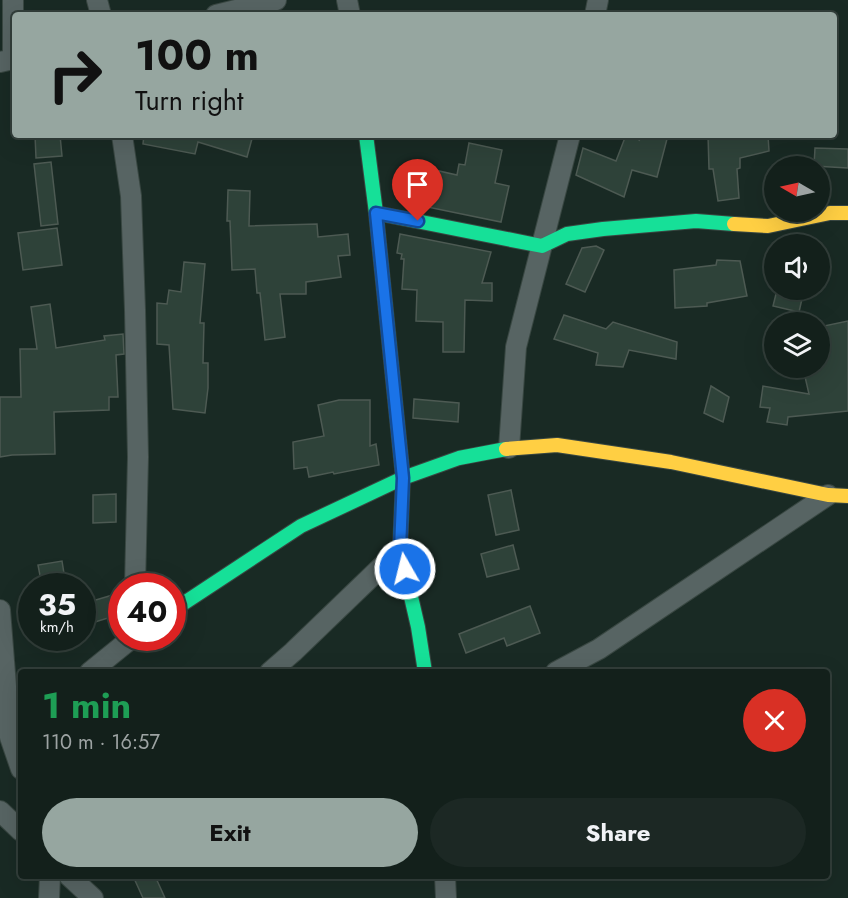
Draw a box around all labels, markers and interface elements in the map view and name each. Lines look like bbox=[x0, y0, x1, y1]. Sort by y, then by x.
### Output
text: 100 m bbox=[135, 25, 259, 86]
icon: right bbox=[36, 36, 114, 114]
text: Turn right bbox=[135, 81, 243, 120]
north arrow bbox=[764, 156, 830, 222]
map controls bbox=[764, 156, 830, 378]
pin bbox=[392, 159, 443, 221]
icon: arrive bbox=[401, 168, 434, 201]
button: sound bbox=[764, 234, 830, 300]
button: layers bbox=[764, 312, 830, 378]
position arrow bbox=[373, 537, 437, 601]
speed limit sign: 40 bbox=[108, 573, 186, 651]
text: 35 bbox=[38, 583, 76, 626]
text: km/h bbox=[40, 616, 74, 638]
text: 1 min bbox=[42, 679, 131, 731]
button: close bbox=[743, 689, 806, 752]
text: 110 m · 16:57 bbox=[42, 728, 160, 757]
button: Exit bbox=[42, 798, 418, 867]
button: Share bbox=[430, 798, 806, 867]

